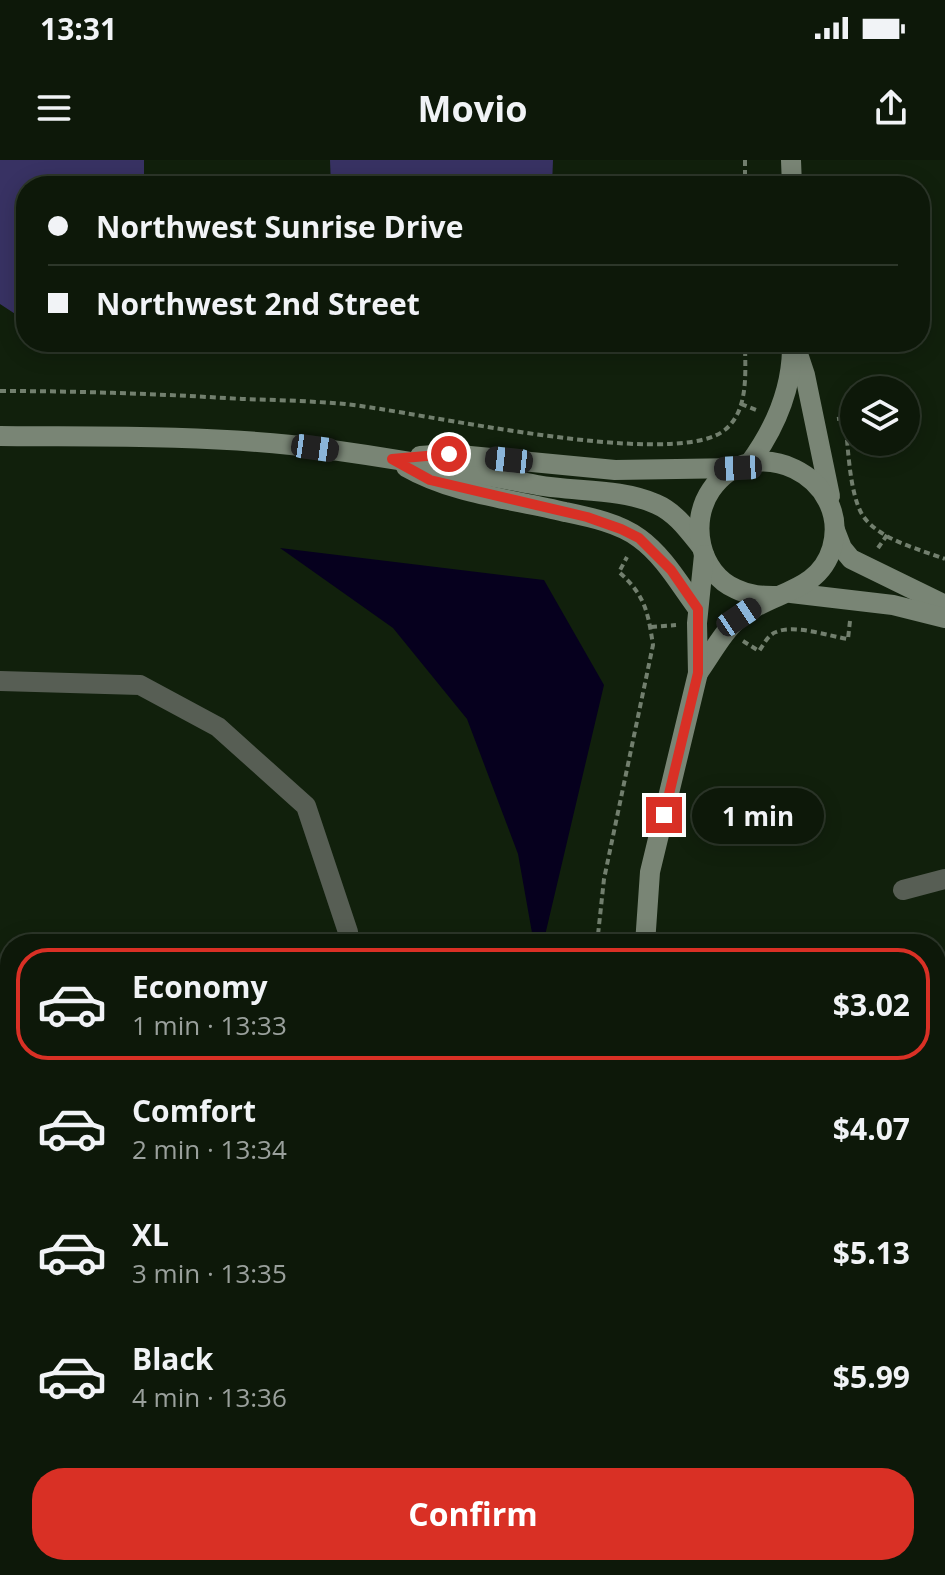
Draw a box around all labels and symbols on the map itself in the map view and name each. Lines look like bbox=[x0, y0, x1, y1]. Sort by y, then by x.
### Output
car bbox=[290, 433, 340, 463]
route start bbox=[431, 436, 467, 472]
car bbox=[484, 446, 534, 474]
car bbox=[713, 455, 763, 481]
car bbox=[712, 594, 766, 640]
callout: 1 min bbox=[692, 787, 824, 843]
route end bbox=[646, 797, 682, 833]

